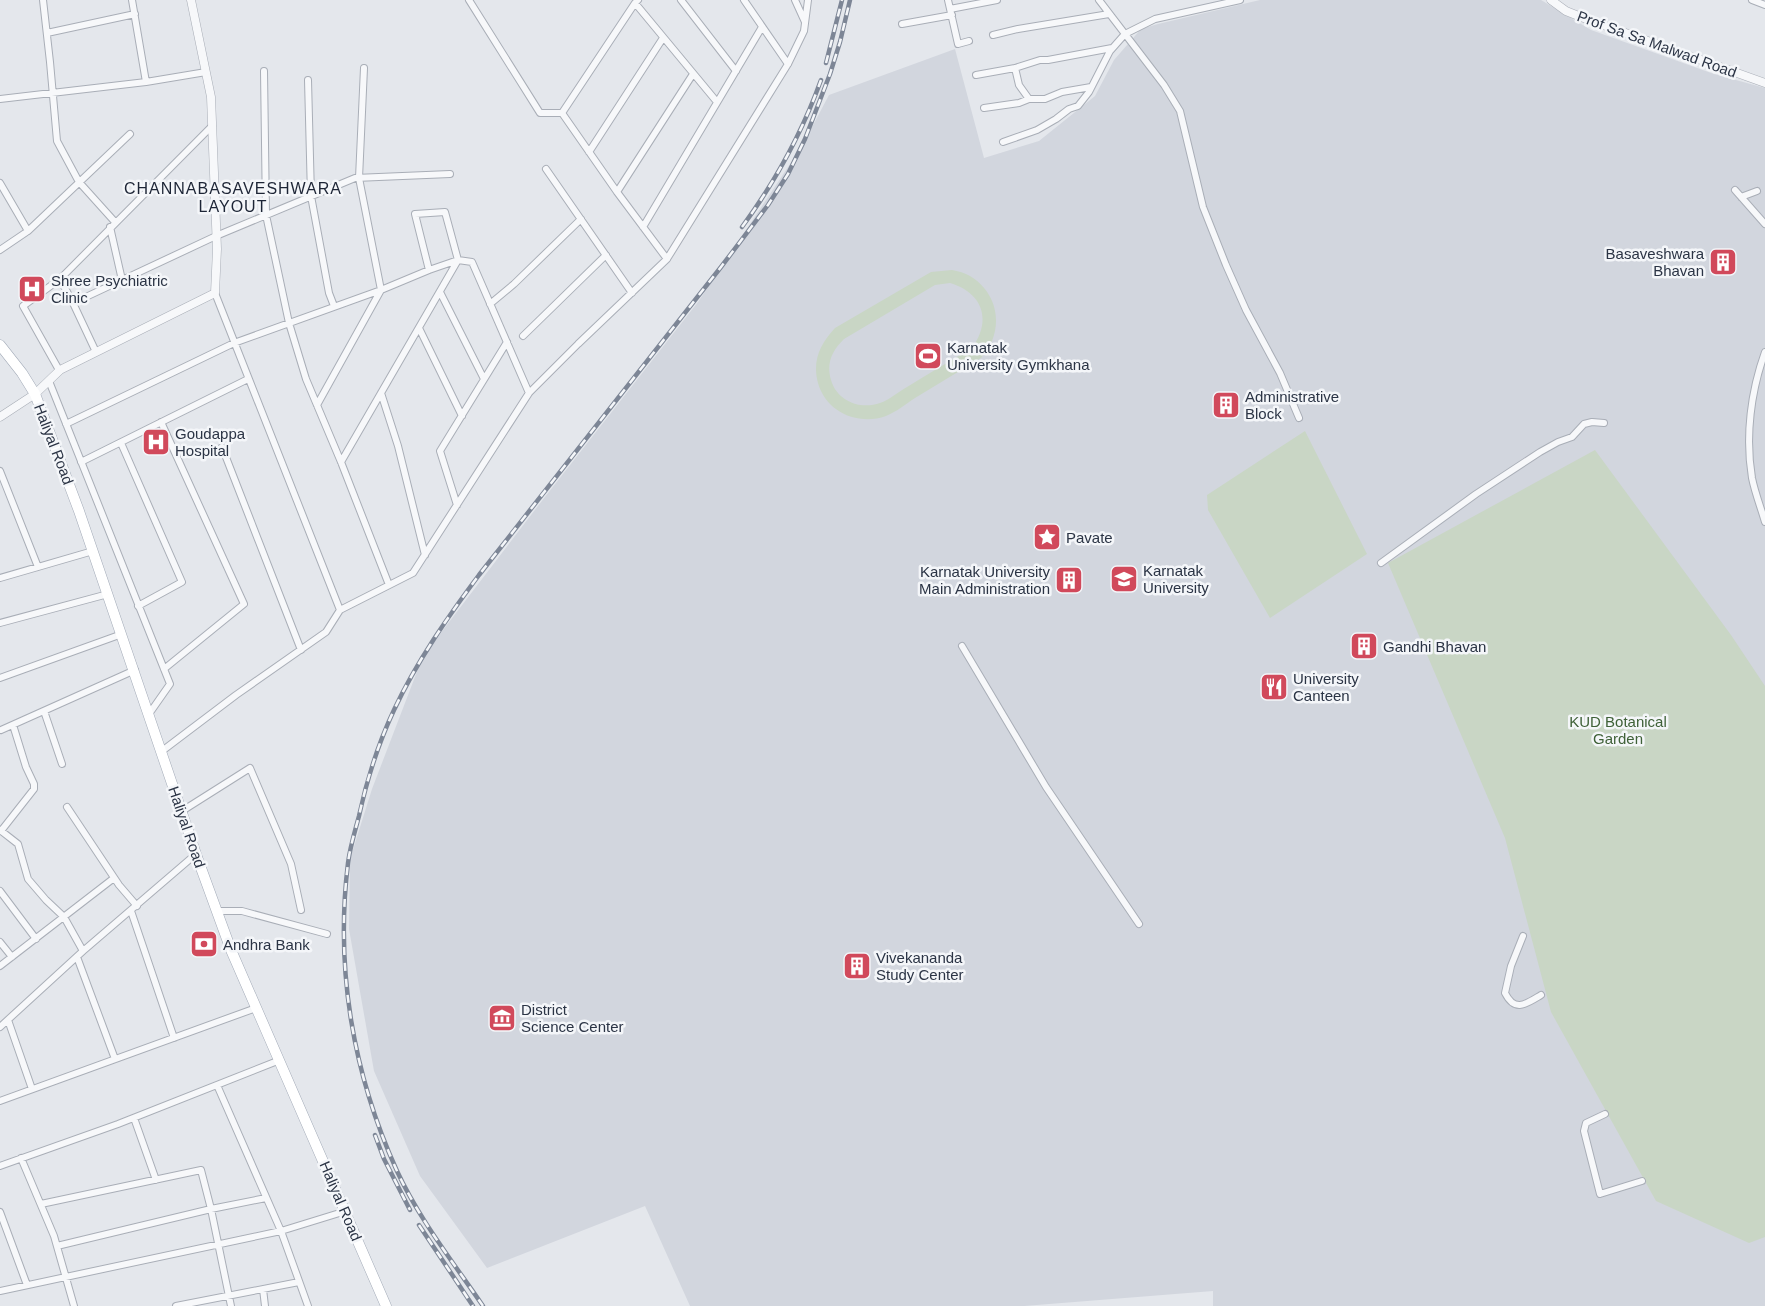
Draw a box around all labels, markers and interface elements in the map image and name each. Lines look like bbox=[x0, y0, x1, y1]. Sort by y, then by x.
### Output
street label: Prof Sa Sa Malwad Road bbox=[1575, 7, 1739, 81]
district label: CHANNABASAVESHWARA LAYOUT bbox=[124, 180, 342, 215]
place label: Basaveshwara Bhavan bbox=[1606, 245, 1705, 279]
building icon: Basaveshwara Bhavan bbox=[1708, 247, 1738, 277]
place label: Shree Psychiatric Clinic bbox=[51, 272, 168, 306]
hospital icon: Shree Psychiatric Clinic bbox=[17, 274, 47, 304]
place label: Karnatak University Gymkhana bbox=[947, 339, 1090, 373]
sports icon: Karnatak University Gymkhana bbox=[913, 341, 943, 371]
place label: Administrative Block bbox=[1245, 388, 1339, 422]
building icon: Administrative Block bbox=[1211, 390, 1241, 420]
street label: Haliyal Road bbox=[31, 401, 77, 487]
place label: Goudappa Hospital bbox=[175, 425, 246, 459]
hospital icon: Goudappa Hospital bbox=[141, 427, 171, 457]
place icon: Pavate bbox=[1032, 522, 1062, 552]
place label: Pavate bbox=[1066, 529, 1113, 546]
place label: Karnatak University bbox=[1143, 562, 1209, 596]
place label: Karnatak University Main Administration bbox=[919, 563, 1050, 597]
school or university icon: Karnatak University bbox=[1109, 564, 1139, 594]
building icon: Karnatak University Main Administration bbox=[1054, 565, 1084, 595]
building icon: Gandhi Bhavan bbox=[1349, 631, 1379, 661]
place label: Gandhi Bhavan bbox=[1383, 638, 1486, 655]
place label: University Canteen bbox=[1293, 670, 1359, 704]
restaurant icon: University Canteen bbox=[1259, 672, 1289, 702]
park label: KUD Botanical Garden bbox=[1569, 713, 1667, 747]
street label: Haliyal Road bbox=[165, 784, 209, 870]
bank icon: Andhra Bank bbox=[189, 929, 219, 959]
place label: Andhra Bank bbox=[223, 936, 310, 953]
place label: Vivekananda Study Center bbox=[876, 949, 964, 983]
building icon: Vivekananda Study Center bbox=[842, 951, 872, 981]
place label: District Science Center bbox=[521, 1001, 624, 1035]
museum icon: District Science Center bbox=[487, 1003, 517, 1033]
street label: Haliyal Road bbox=[317, 1159, 365, 1243]

